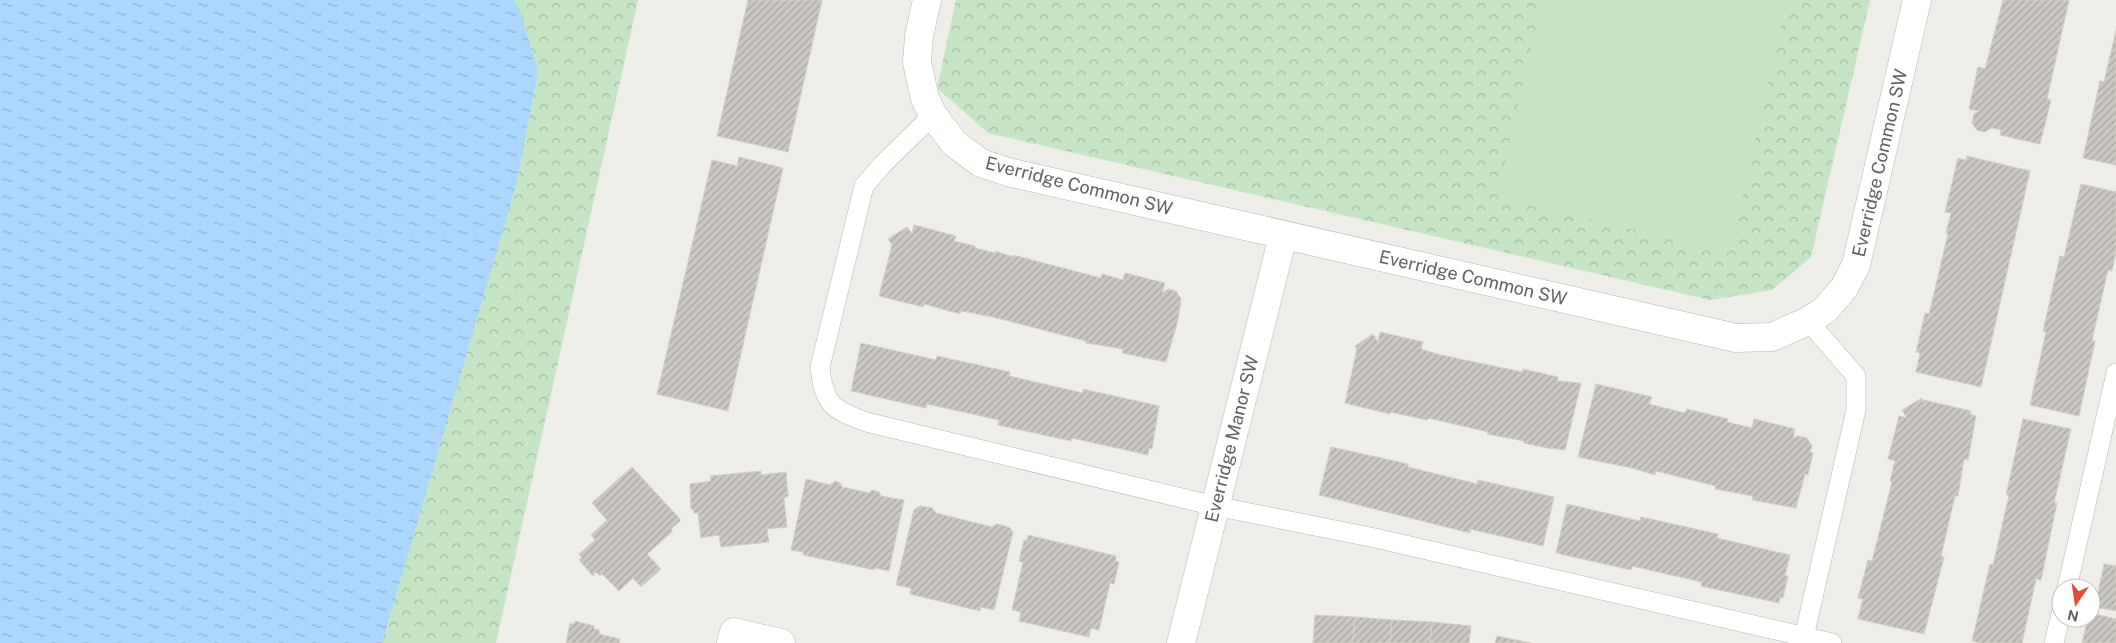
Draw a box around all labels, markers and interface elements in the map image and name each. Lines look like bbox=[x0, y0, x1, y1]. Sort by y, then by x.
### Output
street label: Everridge Common SW bbox=[1848, 67, 1911, 259]
street label: Everridge Common SW bbox=[983, 152, 1175, 219]
street label: Everridge Common SW bbox=[1377, 246, 1569, 309]
street label: Everridge Manor SW bbox=[1201, 353, 1262, 525]
north arrow bbox=[2051, 578, 2101, 628]
text: N bbox=[2066, 607, 2080, 625]

